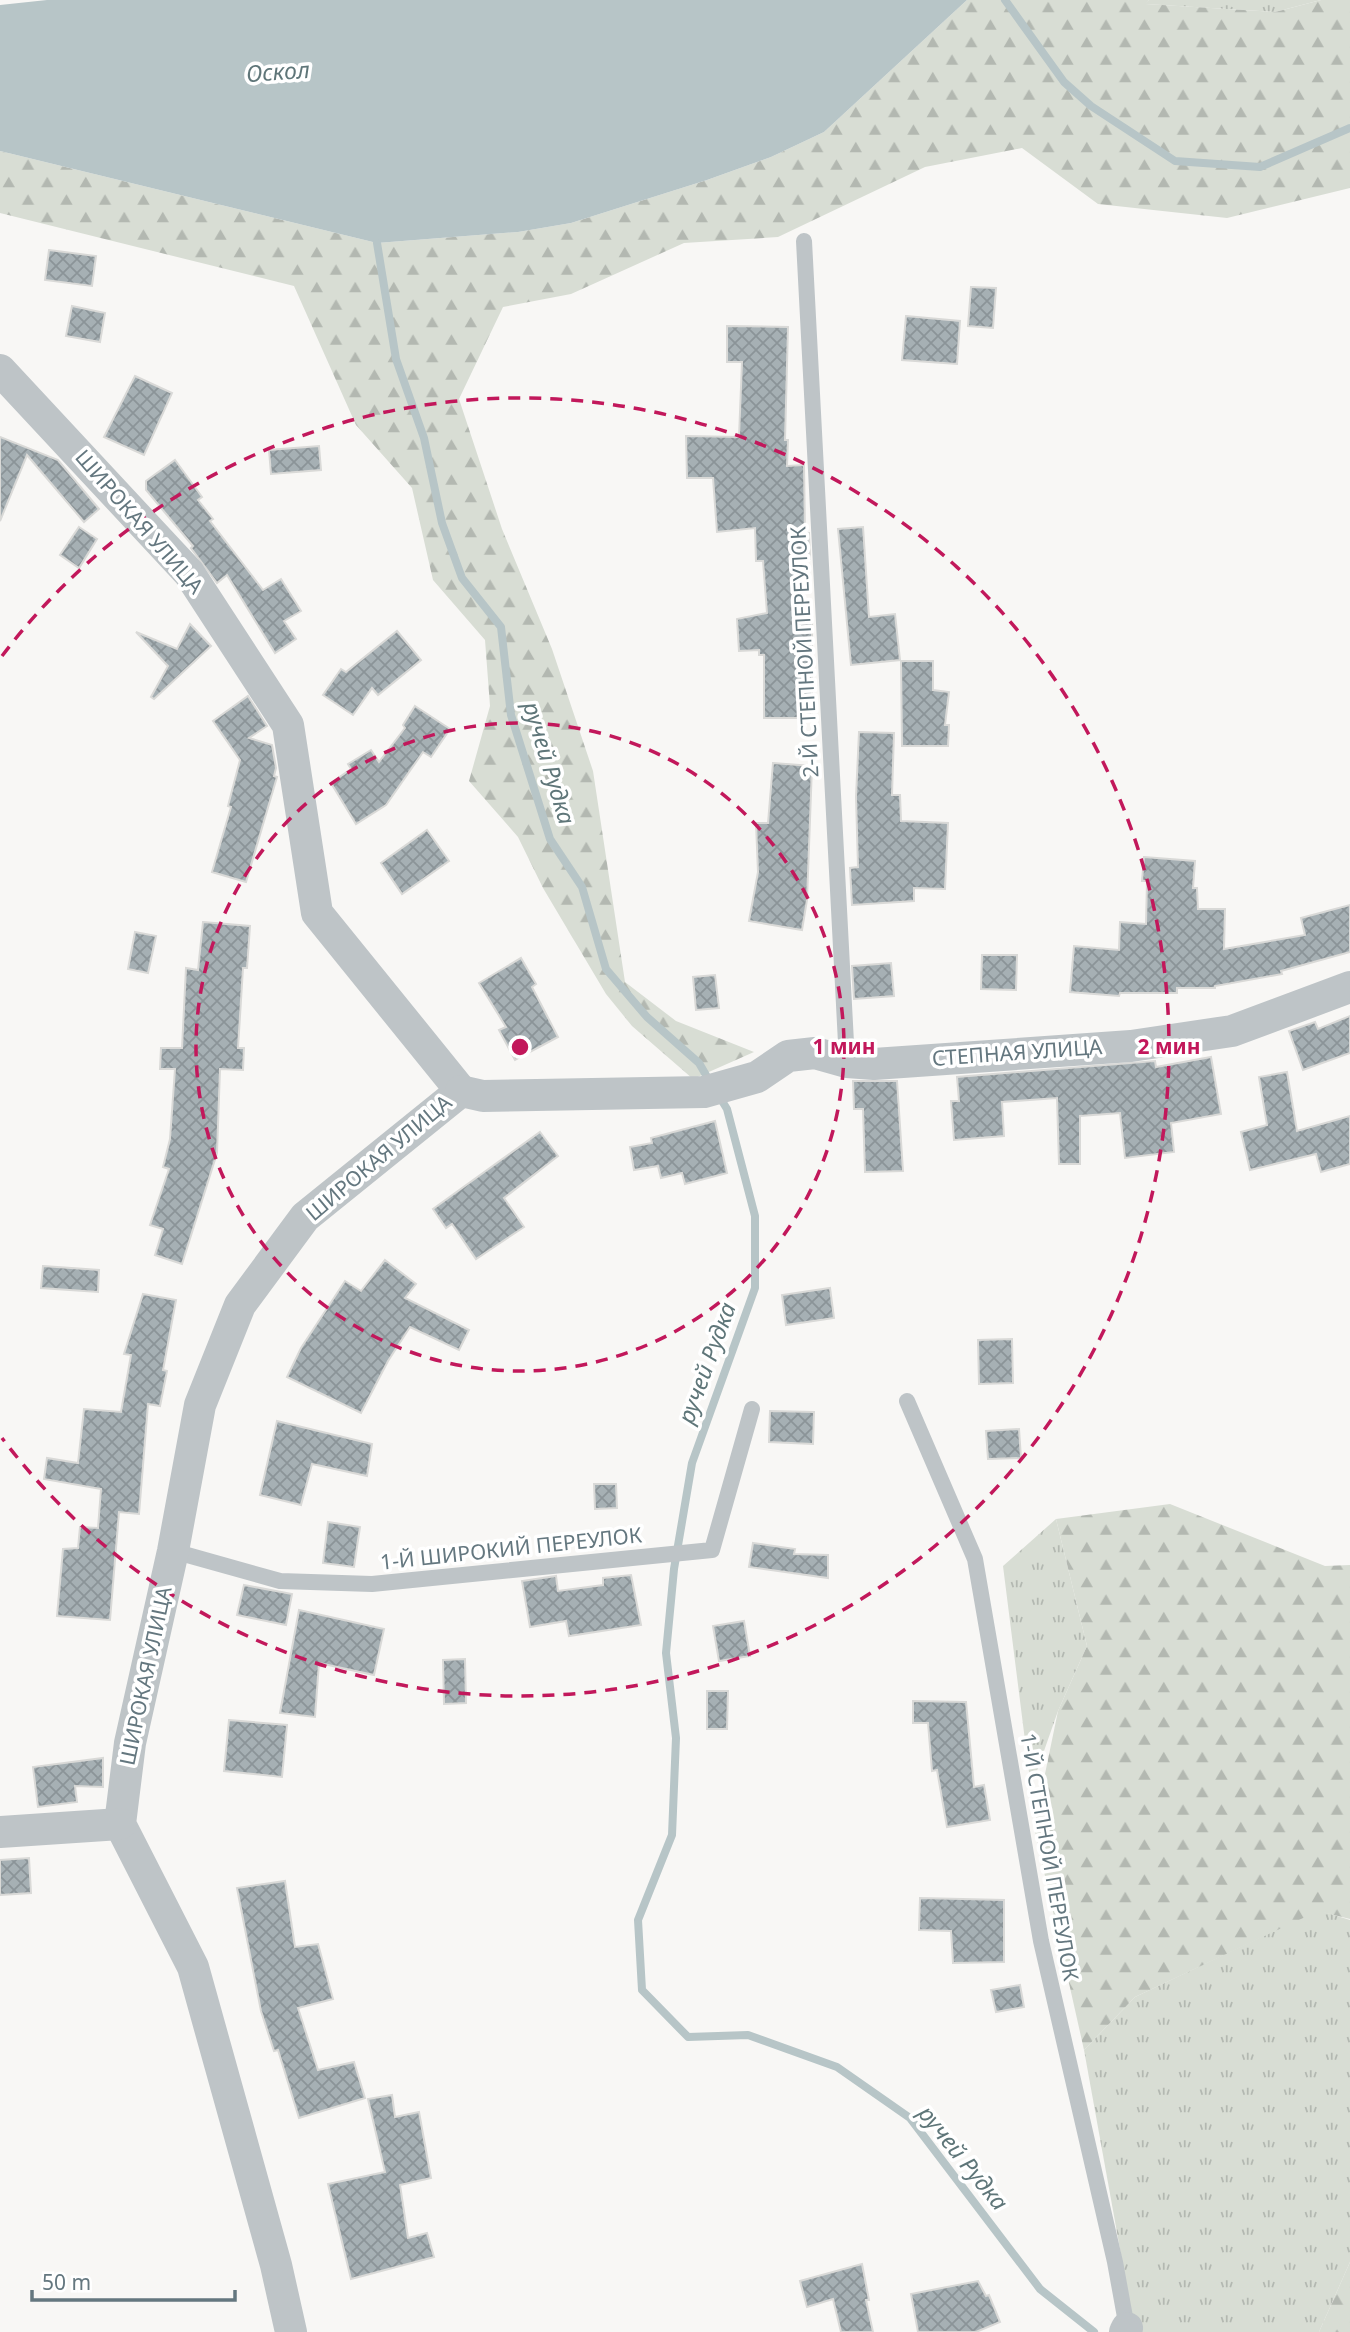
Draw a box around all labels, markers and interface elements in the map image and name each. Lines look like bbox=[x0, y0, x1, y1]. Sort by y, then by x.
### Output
water label: Оскол bbox=[245, 53, 311, 89]
street label: ШИРОКАЯ УЛИЦА bbox=[69, 443, 210, 600]
street label: 2-Й СТЕПНОЙ ПЕРЕУЛОК bbox=[783, 526, 825, 778]
water label: ручей Рудка bbox=[516, 697, 584, 828]
text: 1 мин bbox=[813, 1032, 875, 1060]
street label: СТЕПНАЯ УЛИЦА bbox=[931, 1032, 1104, 1072]
text: 2 мин bbox=[1138, 1032, 1200, 1060]
centre of rings bbox=[508, 1035, 532, 1059]
street label: ШИРОКАЯ УЛИЦА bbox=[300, 1088, 458, 1227]
water label: ручей Рудка bbox=[669, 1298, 743, 1429]
street label: 1-Й ШИРОКИЙ ПЕРЕУЛОК bbox=[379, 1520, 643, 1576]
street label: ШИРОКАЯ УЛИЦА bbox=[112, 1583, 178, 1768]
street label: 1-Й СТЕПНОЙ ПЕРЕУЛОК bbox=[1014, 1731, 1086, 1983]
water label: ручей Рудка bbox=[911, 2097, 1016, 2217]
scale bar bbox=[32, 2258, 234, 2302]
text: 50 m bbox=[42, 2268, 91, 2296]

